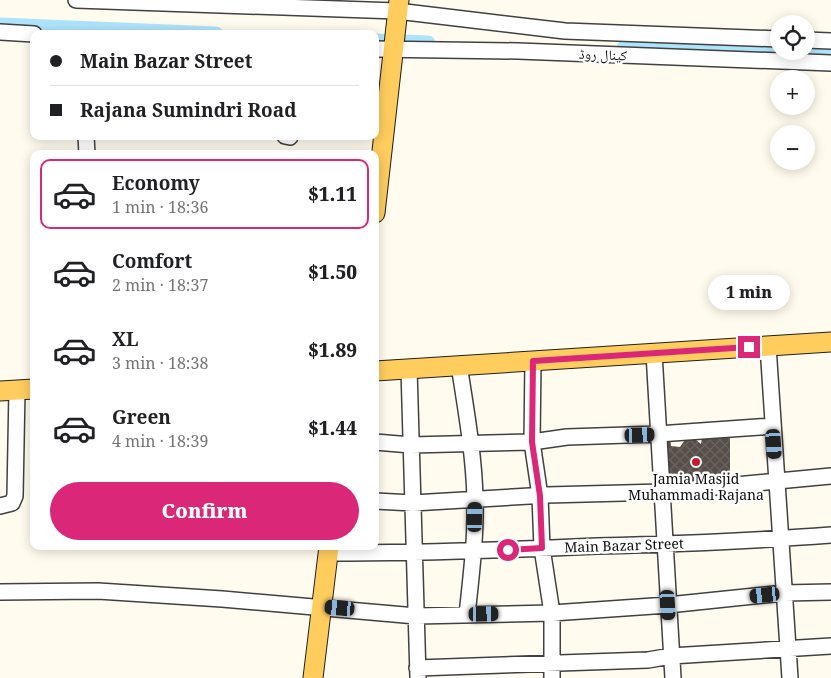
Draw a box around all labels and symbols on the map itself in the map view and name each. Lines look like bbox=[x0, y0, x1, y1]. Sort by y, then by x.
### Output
street label: کینال روڈ bbox=[579, 44, 628, 64]
callout: 1 min bbox=[708, 274, 790, 310]
route end bbox=[738, 336, 760, 358]
car bbox=[624, 427, 655, 443]
car bbox=[765, 429, 782, 459]
marker: Jamia Masjid Muhammadi Rajana bbox=[690, 456, 702, 468]
place label: Jamia Masjid Muhammadi Rajana bbox=[628, 469, 764, 504]
car bbox=[467, 502, 482, 532]
street label: Main Bazar Street bbox=[564, 533, 684, 557]
route start bbox=[497, 539, 519, 561]
car bbox=[749, 586, 780, 604]
car bbox=[659, 590, 676, 620]
car bbox=[324, 599, 355, 617]
car bbox=[468, 606, 499, 622]

